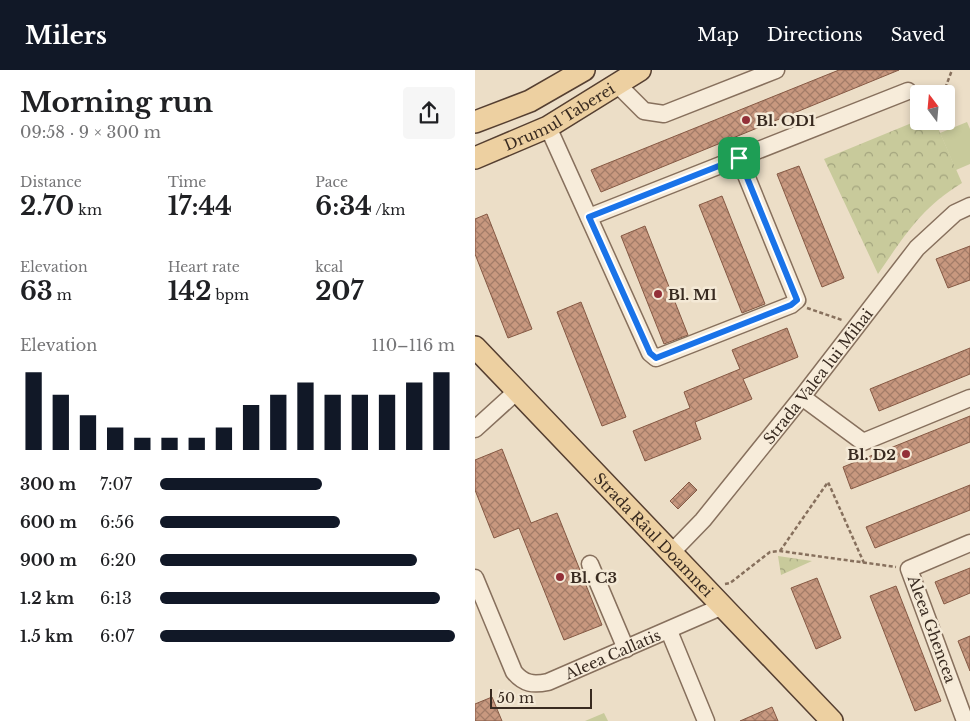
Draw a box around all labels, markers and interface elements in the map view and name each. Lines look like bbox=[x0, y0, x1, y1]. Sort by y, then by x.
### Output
text: Milers bbox=[25, 21, 107, 50]
text: Map bbox=[697, 24, 739, 46]
text: Directions bbox=[767, 24, 863, 46]
text: Saved bbox=[891, 24, 945, 46]
street label: Drumul Taberei bbox=[501, 79, 618, 154]
text: Morning run bbox=[20, 85, 213, 120]
north arrow bbox=[910, 85, 955, 130]
map controls bbox=[910, 85, 955, 130]
button: share bbox=[403, 87, 455, 139]
place label: Bl. OD1 bbox=[756, 111, 816, 130]
marker: Bl. OD1 bbox=[740, 114, 752, 126]
text: 09:58 · 9 × 300 m bbox=[20, 122, 161, 142]
pin bbox=[718, 137, 760, 179]
icon: arrive bbox=[725, 144, 753, 172]
text: Distance bbox=[20, 173, 82, 191]
text: Time bbox=[168, 173, 206, 191]
text: Pace bbox=[315, 173, 348, 191]
text: 2.70 bbox=[20, 191, 74, 222]
text: 17:44 bbox=[168, 191, 232, 222]
text: 6:34 bbox=[315, 191, 372, 222]
text: km bbox=[74, 201, 102, 219]
text: /km bbox=[372, 201, 405, 219]
text: Elevation bbox=[20, 258, 88, 276]
text: Heart rate bbox=[168, 258, 240, 276]
text: kcal bbox=[315, 258, 343, 276]
text: 63 bbox=[20, 276, 53, 307]
text: 142 bbox=[168, 276, 211, 307]
text: 207 bbox=[315, 276, 363, 307]
place label: Bl. M1 bbox=[668, 285, 717, 304]
text: m bbox=[53, 286, 72, 304]
text: bpm bbox=[211, 286, 249, 304]
marker: Bl. M1 bbox=[652, 288, 664, 300]
street label: Strada Valea lui Mihai bbox=[759, 304, 877, 448]
text: Elevation bbox=[20, 335, 97, 355]
text: 110–116 m bbox=[371, 335, 455, 355]
place label: Bl. D2 bbox=[847, 445, 896, 464]
marker: Bl. D2 bbox=[900, 448, 912, 460]
street label: Strada Râul Doamnei bbox=[590, 468, 717, 600]
text: 300 m bbox=[20, 474, 76, 494]
text: 7:07 bbox=[100, 474, 132, 494]
text: 600 m bbox=[20, 512, 77, 532]
text: 6:56 bbox=[100, 512, 134, 532]
text: 900 m bbox=[20, 550, 77, 570]
text: 6:20 bbox=[100, 550, 136, 570]
place label: Bl. C3 bbox=[570, 568, 617, 587]
marker: Bl. C3 bbox=[554, 571, 566, 583]
street label: Aleea Ghencea bbox=[903, 572, 961, 686]
text: 1.2 km bbox=[20, 588, 74, 608]
text: 6:13 bbox=[100, 588, 132, 608]
street label: Aleea Callatis bbox=[561, 625, 663, 683]
text: 1.5 km bbox=[20, 626, 73, 646]
text: 6:07 bbox=[100, 626, 134, 646]
scale bar bbox=[490, 686, 593, 709]
text: 50 m bbox=[497, 689, 534, 707]

